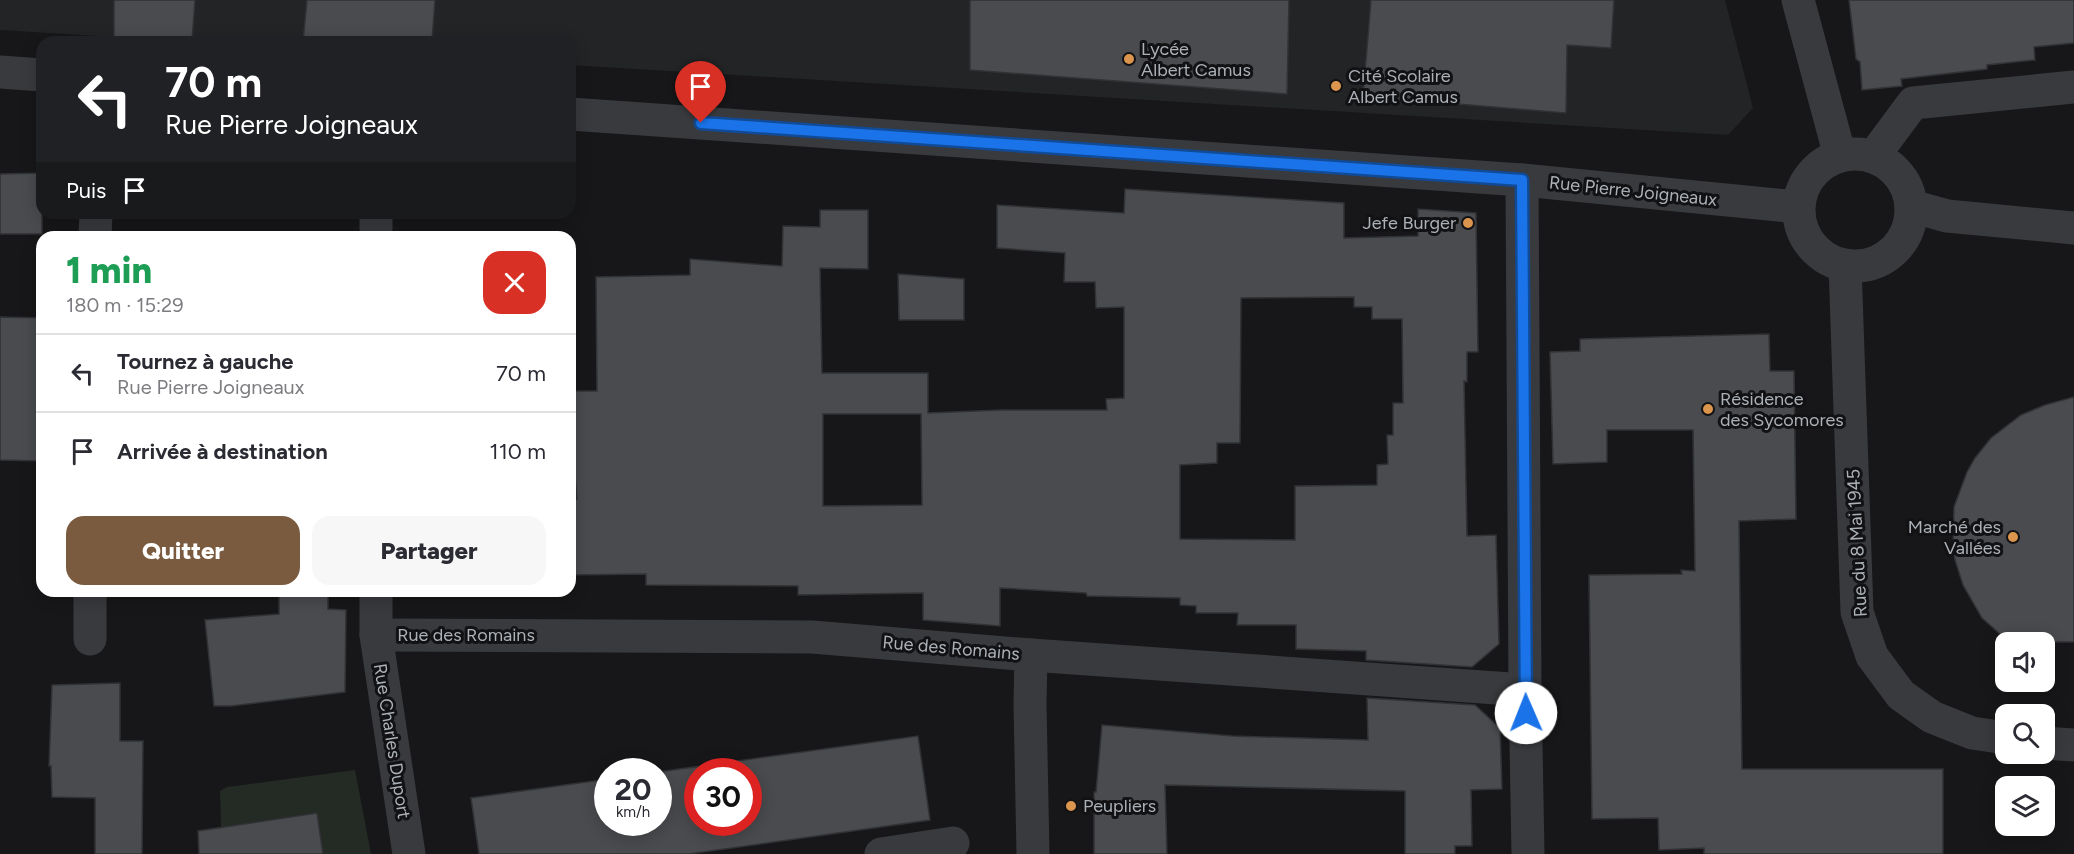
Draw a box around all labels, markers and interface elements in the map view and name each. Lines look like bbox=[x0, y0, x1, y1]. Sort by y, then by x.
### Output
place label: Lycée Albert Camus bbox=[1141, 38, 1251, 81]
marker: Lycée Albert Camus bbox=[1122, 52, 1136, 66]
text: 70 m bbox=[165, 57, 262, 108]
icon: left bbox=[66, 60, 144, 138]
pin bbox=[675, 61, 726, 123]
place label: Cité Scolaire Albert Camus bbox=[1348, 65, 1458, 108]
icon: arrive bbox=[684, 70, 717, 103]
marker: Cité Scolaire Albert Camus bbox=[1329, 79, 1343, 93]
text: Rue Pierre Joigneaux bbox=[165, 108, 418, 141]
street label: Rue Pierre Joigneaux bbox=[1548, 171, 1718, 211]
icon: arrive bbox=[118, 174, 151, 207]
text: Puis bbox=[66, 177, 106, 204]
place label: Jefe Burger bbox=[1362, 212, 1456, 234]
marker: Jefe Burger bbox=[1461, 216, 1475, 230]
text: 1 min bbox=[66, 249, 152, 292]
button: close bbox=[483, 251, 546, 314]
text: 180 m · 15:29 bbox=[66, 293, 184, 317]
text: Tournez à gauche bbox=[117, 348, 293, 375]
icon: left bbox=[66, 357, 99, 390]
text: 70 m bbox=[496, 360, 546, 387]
text: Rue Pierre Joigneaux bbox=[117, 375, 304, 399]
place label: Résidence des Sycomores bbox=[1720, 388, 1844, 431]
marker: Résidence des Sycomores bbox=[1701, 402, 1715, 416]
icon: arrive bbox=[66, 435, 99, 468]
text: Arrivée à destination bbox=[117, 438, 328, 465]
text: 110 m bbox=[490, 438, 546, 465]
street label: Rue du 8 Mai 1945 bbox=[1842, 468, 1872, 618]
button: Quitter bbox=[66, 516, 300, 585]
button: Partager bbox=[312, 516, 546, 585]
place label: Marché des Vallées bbox=[1908, 516, 2001, 559]
marker: Marché des Vallées bbox=[2006, 530, 2020, 544]
street label: Rue des Romains bbox=[397, 624, 535, 646]
street label: Rue des Romains bbox=[881, 631, 1021, 665]
map controls bbox=[1995, 632, 2055, 836]
button: sound bbox=[1995, 632, 2055, 692]
street label: Rue Charles Duport bbox=[369, 662, 415, 820]
position arrow bbox=[1494, 681, 1558, 745]
button: search bbox=[1995, 704, 2055, 764]
speed limit sign: 30 bbox=[684, 758, 762, 836]
text: 20 bbox=[615, 771, 651, 808]
button: layers bbox=[1995, 776, 2055, 836]
place label: Peupliers bbox=[1083, 795, 1156, 817]
marker: Peupliers bbox=[1064, 799, 1078, 813]
text: km/h bbox=[616, 803, 650, 821]

